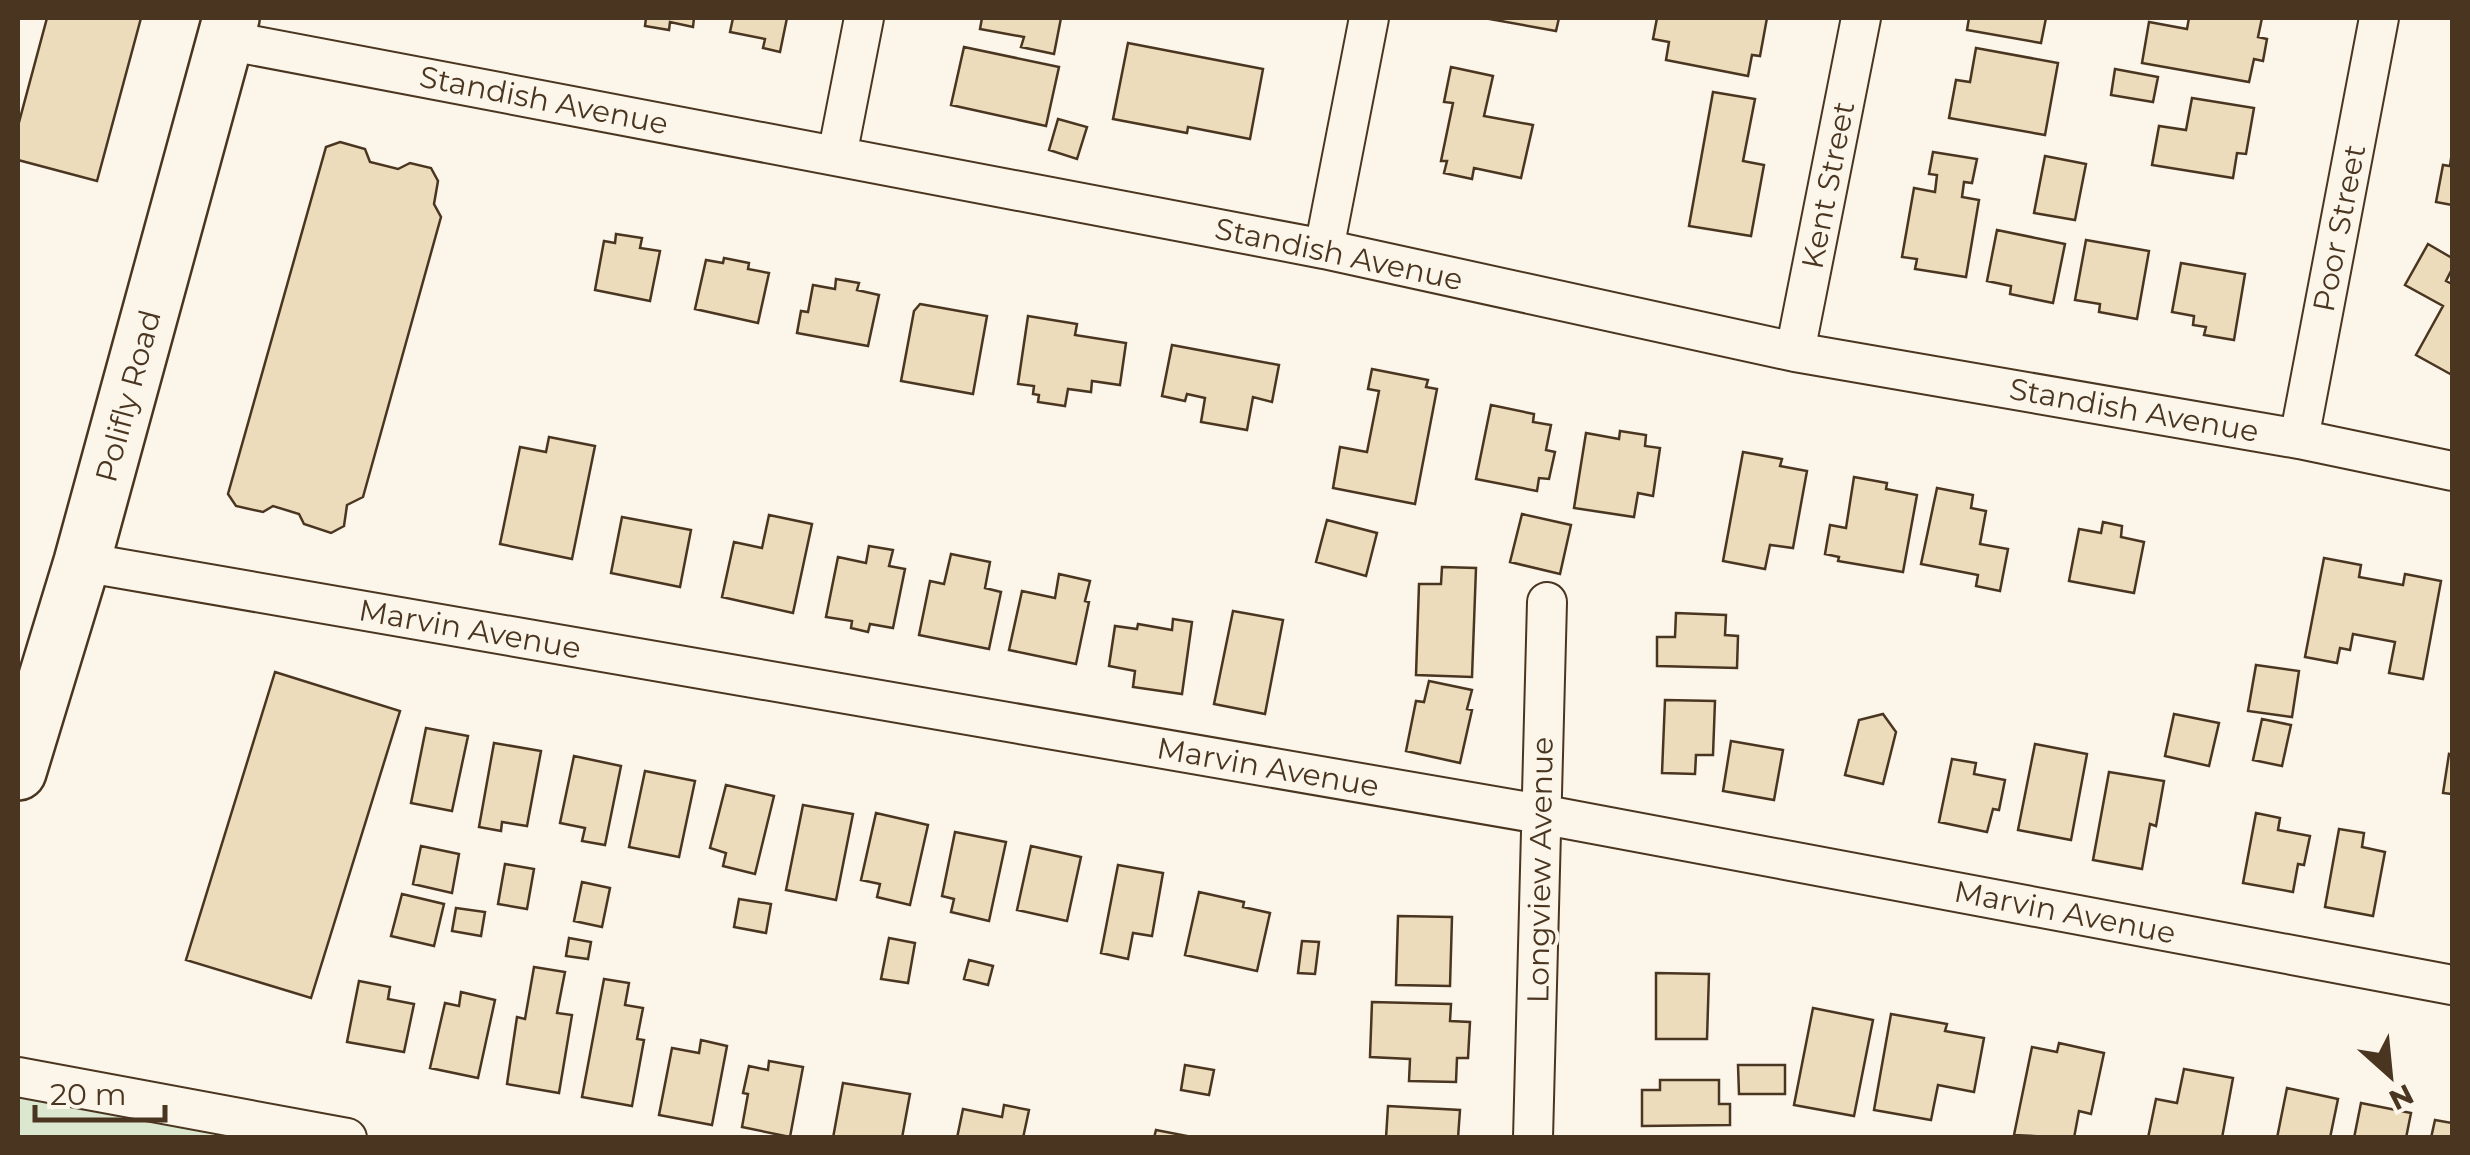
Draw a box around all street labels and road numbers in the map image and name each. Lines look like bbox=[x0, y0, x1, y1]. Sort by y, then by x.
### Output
street label: Standish Avenue bbox=[417, 58, 671, 142]
street label: Kent Street bbox=[1794, 98, 1862, 272]
street label: Poor Street bbox=[2305, 141, 2373, 315]
street label: Standish Avenue bbox=[1212, 210, 1466, 298]
street label: Polifly Road bbox=[87, 306, 169, 486]
street label: Standish Avenue bbox=[2006, 370, 2262, 450]
street label: Marvin Avenue bbox=[356, 591, 584, 667]
street label: Marvin Avenue bbox=[1154, 729, 1382, 805]
street label: Longview Avenue bbox=[1519, 736, 1561, 1004]
street label: Marvin Avenue bbox=[1951, 872, 2179, 952]

